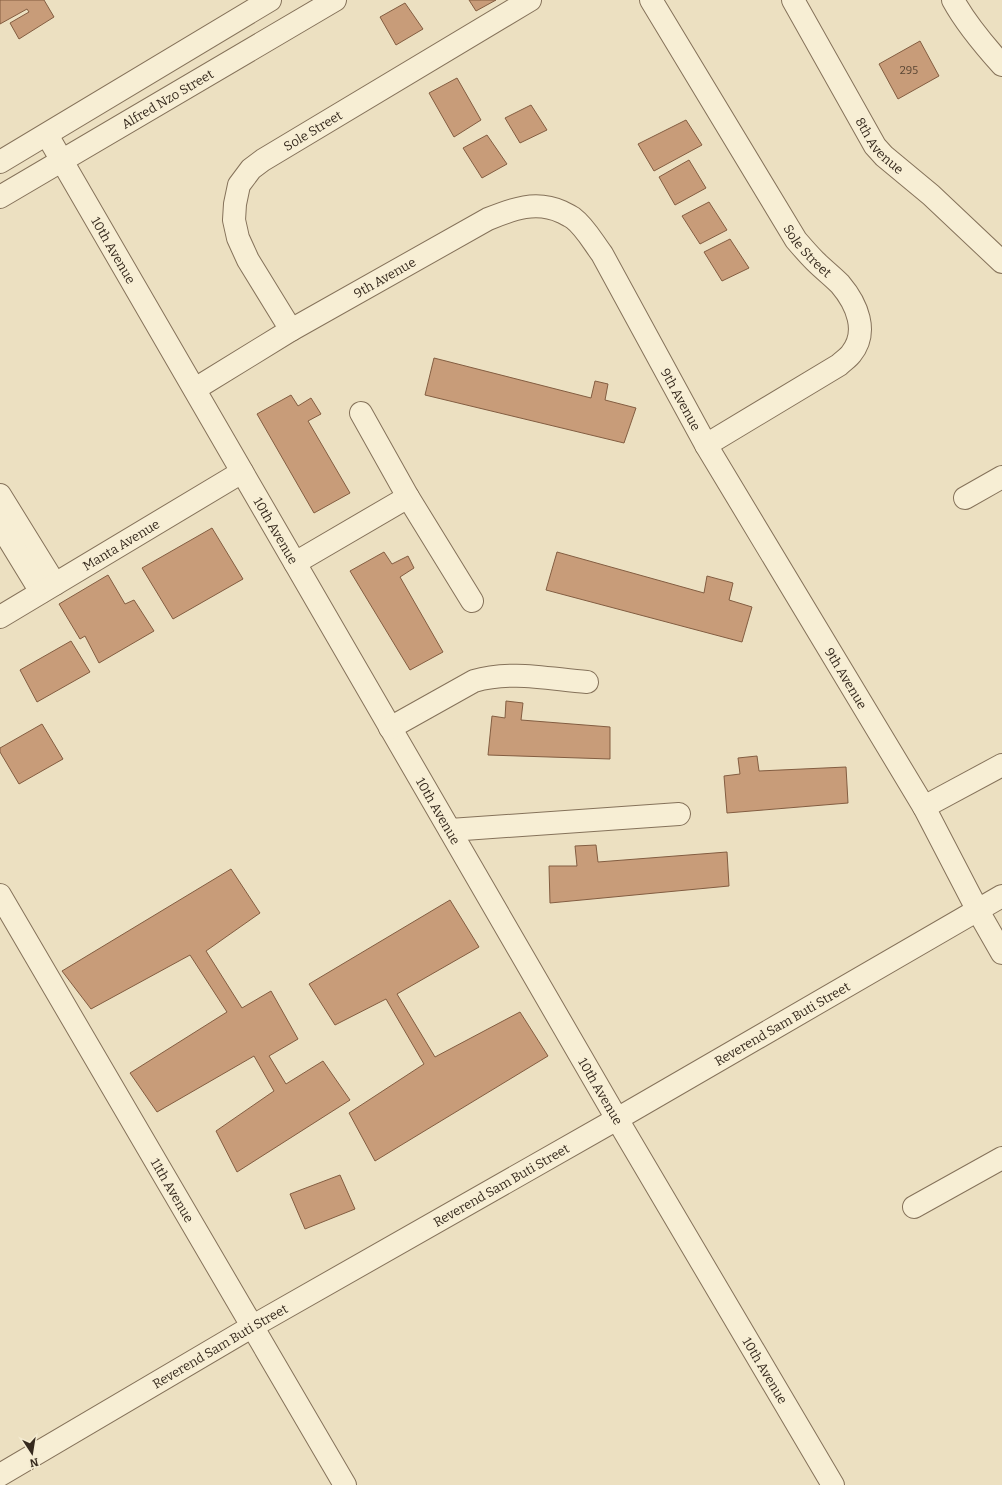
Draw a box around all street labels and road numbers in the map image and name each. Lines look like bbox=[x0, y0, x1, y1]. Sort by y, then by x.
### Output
street label: Alfred Nzo Street bbox=[119, 66, 216, 131]
street label: Sole Street bbox=[281, 107, 345, 154]
street label: 8th Avenue bbox=[853, 115, 907, 177]
street label: 10th Avenue bbox=[88, 214, 139, 286]
street label: Sole Street bbox=[781, 221, 835, 280]
street label: 9th Avenue bbox=[351, 254, 418, 301]
street label: 9th Avenue bbox=[658, 366, 704, 433]
street label: 10th Avenue bbox=[251, 494, 301, 567]
street label: Manta Avenue bbox=[80, 516, 162, 573]
street label: 9th Avenue bbox=[822, 645, 870, 711]
street label: 10th Avenue bbox=[413, 775, 464, 847]
street label: Reverend Sam Buti Street bbox=[712, 978, 853, 1069]
street label: 10th Avenue bbox=[576, 1055, 626, 1127]
street label: Reverend Sam Buti Street bbox=[430, 1140, 572, 1229]
street label: 11th Avenue bbox=[148, 1156, 197, 1225]
street label: Reverend Sam Buti Street bbox=[150, 1300, 290, 1391]
street label: 10th Avenue bbox=[740, 1334, 791, 1406]

